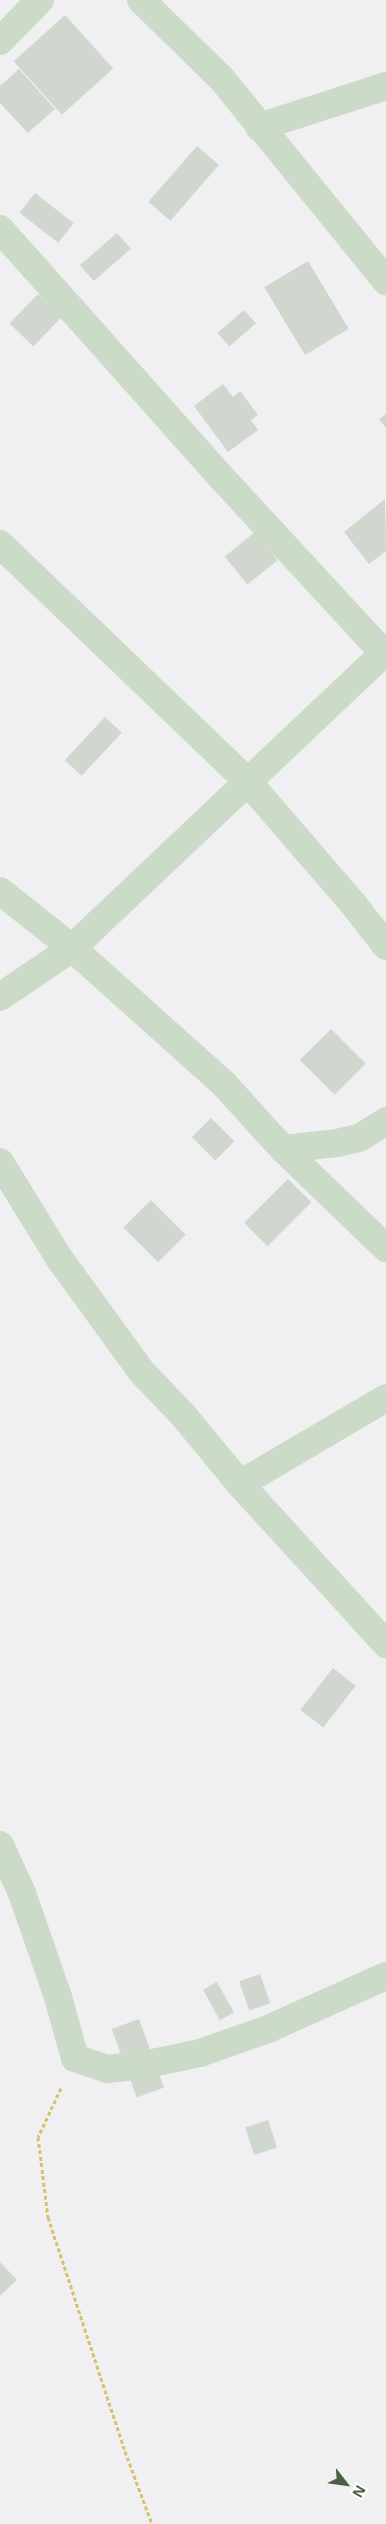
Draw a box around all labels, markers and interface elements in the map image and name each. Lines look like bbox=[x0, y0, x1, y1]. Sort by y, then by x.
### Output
north arrow bbox=[321, 2459, 371, 2509]
text: N bbox=[348, 2482, 371, 2501]

